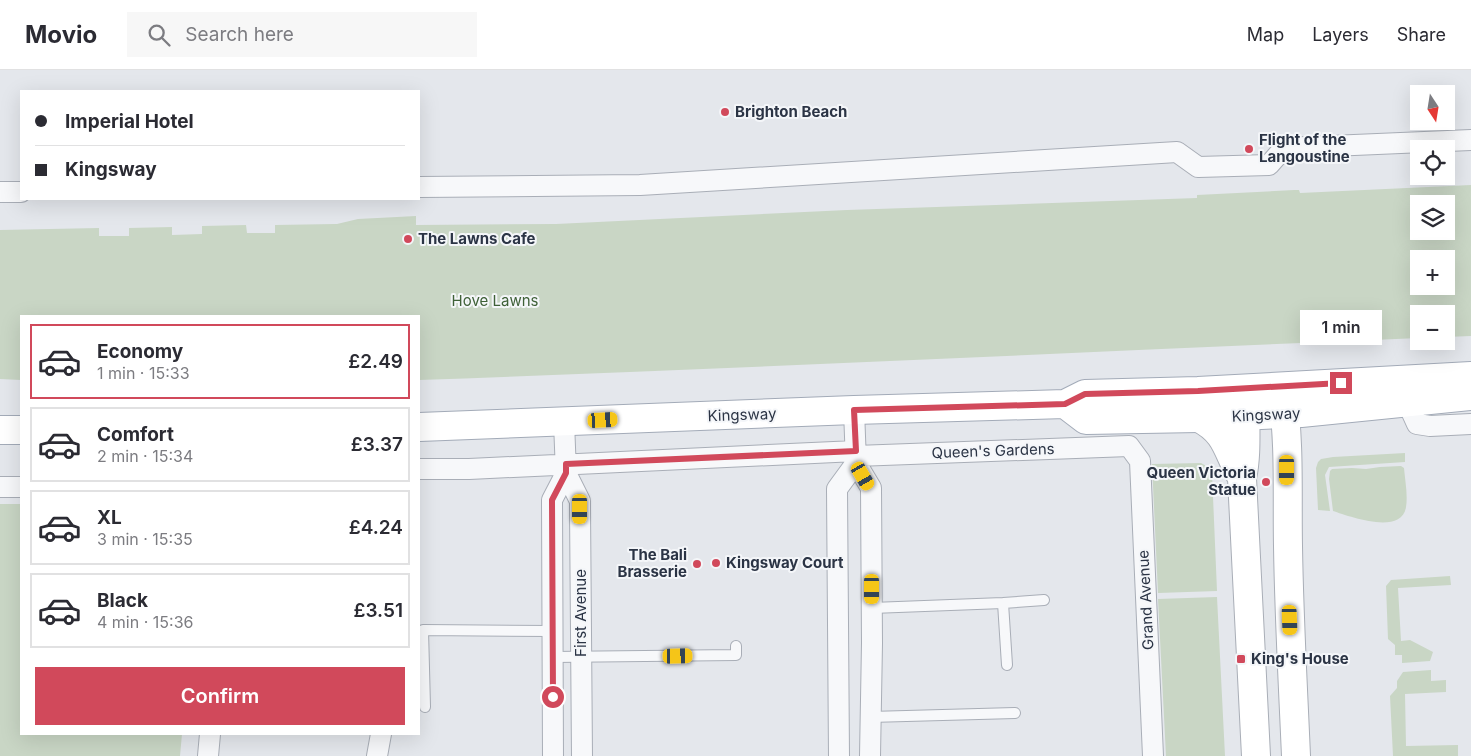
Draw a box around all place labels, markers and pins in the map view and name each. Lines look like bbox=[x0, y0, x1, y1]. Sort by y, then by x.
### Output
place label: Brighton Beach bbox=[735, 102, 847, 121]
marker: Brighton Beach bbox=[719, 106, 731, 118]
place label: Flight of the Langoustine bbox=[1259, 130, 1350, 166]
marker: Flight of the Langoustine bbox=[1243, 143, 1255, 155]
place label: The Lawns Cafe bbox=[418, 229, 536, 248]
marker: The Lawns Cafe bbox=[402, 233, 414, 245]
place label: Queen Victoria Statue bbox=[1147, 463, 1256, 499]
marker: Queen Victoria Statue bbox=[1260, 476, 1272, 488]
place label: The Bali Brasserie bbox=[618, 545, 687, 581]
place label: Kingsway Court bbox=[726, 553, 844, 572]
marker: Kingsway Court bbox=[710, 557, 722, 569]
marker: The Bali Brasserie bbox=[691, 558, 703, 570]
place label: King's House bbox=[1251, 649, 1349, 668]
marker: King's House bbox=[1235, 653, 1247, 665]

